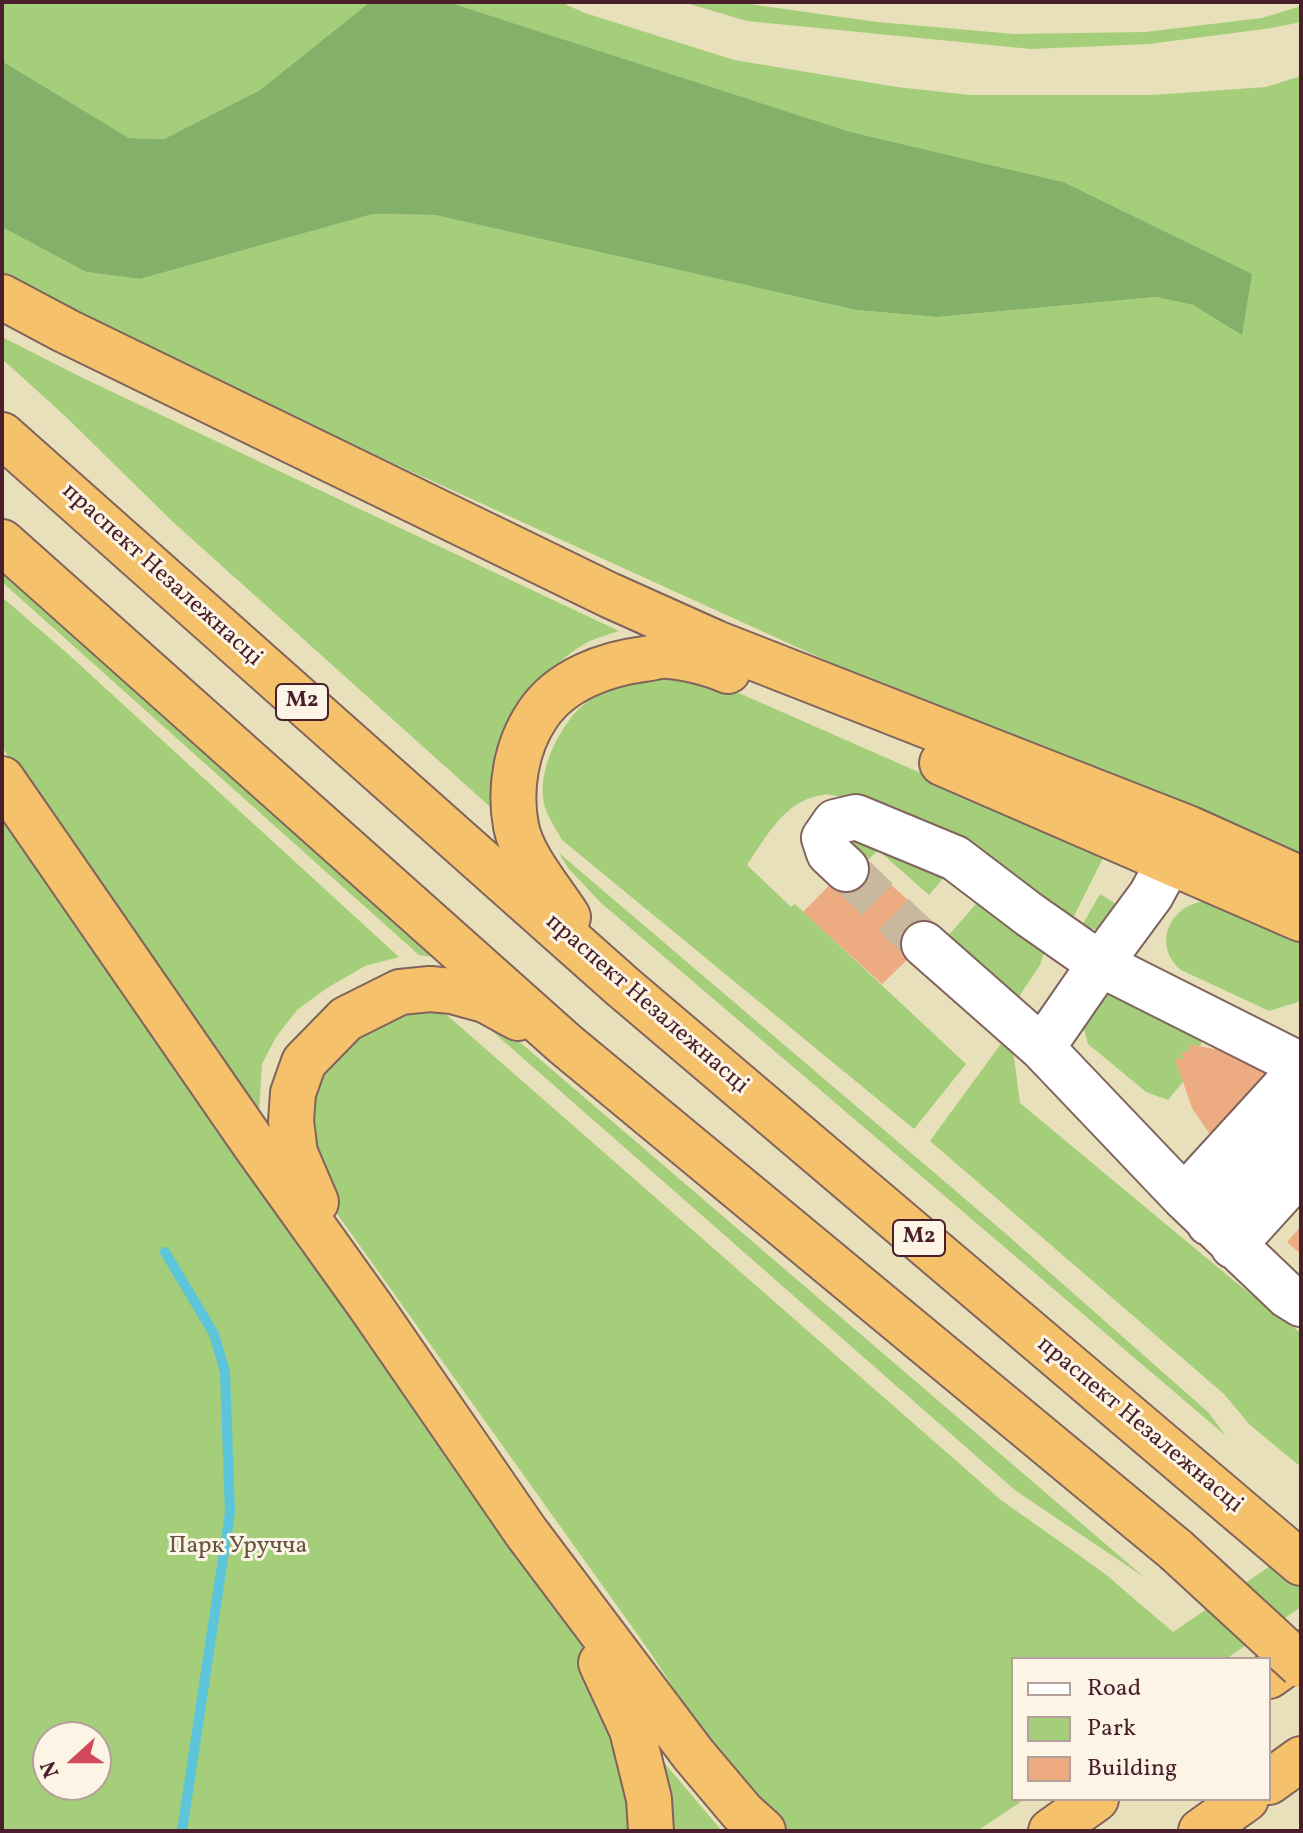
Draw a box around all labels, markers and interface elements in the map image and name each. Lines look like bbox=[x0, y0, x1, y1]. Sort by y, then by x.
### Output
street label: праспект Незалежнасці bbox=[55, 478, 267, 674]
road number: М2 bbox=[276, 684, 328, 720]
street label: праспект Незалежнасці bbox=[538, 909, 754, 1101]
road number: М2 bbox=[893, 1220, 945, 1256]
street label: праспект Незалежнасці bbox=[1030, 1331, 1248, 1521]
park label: Парк Уручча bbox=[169, 1534, 307, 1562]
legend bbox=[1011, 1657, 1271, 1801]
text: Road bbox=[1087, 1672, 1141, 1706]
text: Park bbox=[1087, 1712, 1136, 1746]
north arrow bbox=[32, 1721, 112, 1801]
text: Building bbox=[1087, 1752, 1177, 1786]
text: N bbox=[34, 1756, 68, 1782]

